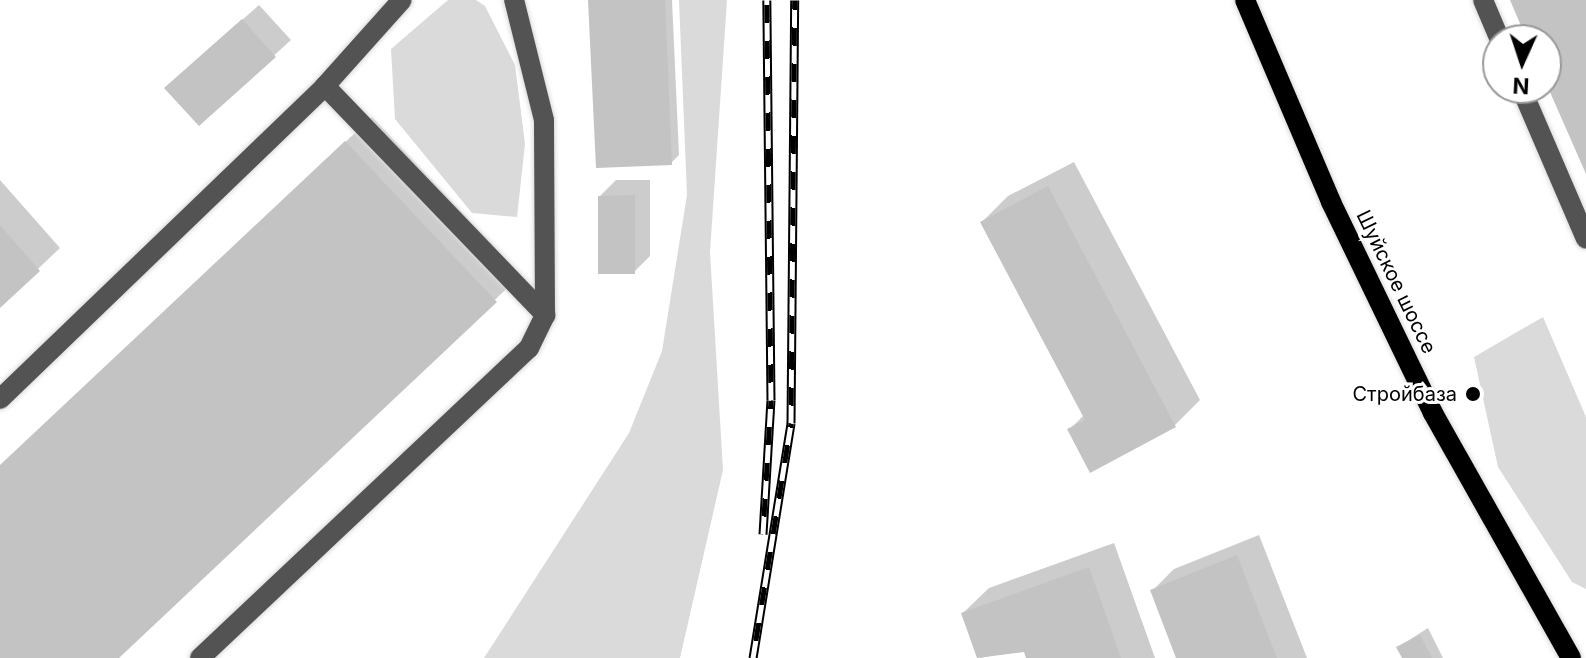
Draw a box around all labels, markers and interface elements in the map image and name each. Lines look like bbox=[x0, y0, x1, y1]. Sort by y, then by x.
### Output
north arrow bbox=[1482, 24, 1562, 104]
text: N bbox=[1512, 73, 1530, 99]
street label: Шуйское шоссе bbox=[1351, 206, 1441, 358]
place label: Стройбаза bbox=[1353, 382, 1457, 406]
marker: Стройбаза bbox=[1464, 385, 1482, 403]

